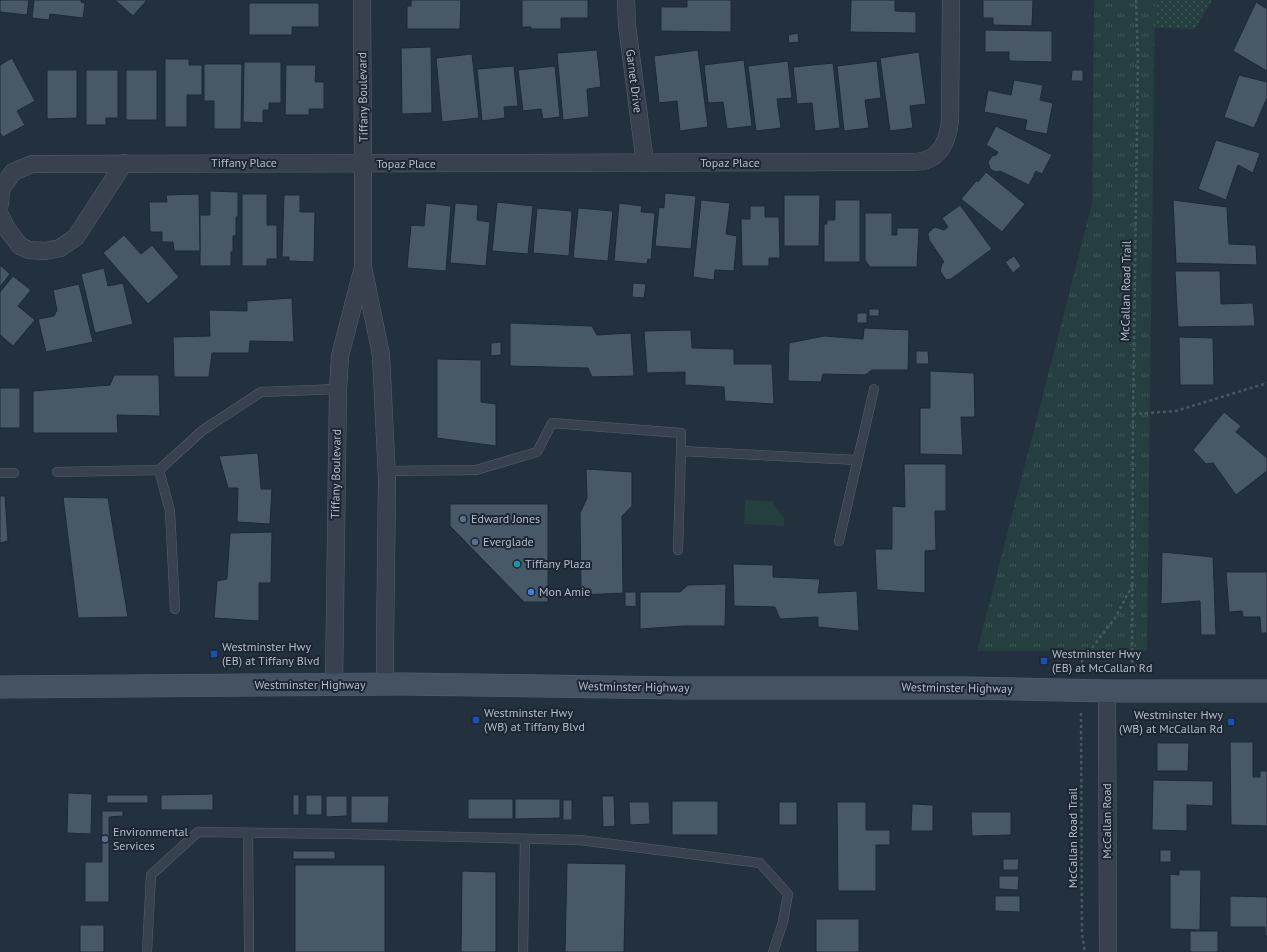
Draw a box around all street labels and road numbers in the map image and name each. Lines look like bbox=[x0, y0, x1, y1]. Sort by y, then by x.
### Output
street label: Garnet Drive bbox=[623, 48, 646, 114]
street label: Tiffany Boulevard bbox=[354, 52, 371, 142]
street label: Tiffany Place bbox=[211, 155, 277, 170]
street label: Topaz Place bbox=[700, 155, 760, 170]
street label: Topaz Place bbox=[376, 156, 436, 171]
street label: McCallan Road Trail bbox=[1117, 240, 1134, 341]
street label: Tiffany Boulevard bbox=[327, 429, 344, 519]
street label: Westminster Highway bbox=[254, 677, 366, 692]
street label: Westminster Highway bbox=[578, 678, 690, 695]
street label: Westminster Highway bbox=[901, 679, 1013, 696]
street label: McCallan Road bbox=[1099, 783, 1114, 859]
street label: McCallan Road Trail bbox=[1065, 787, 1080, 888]

